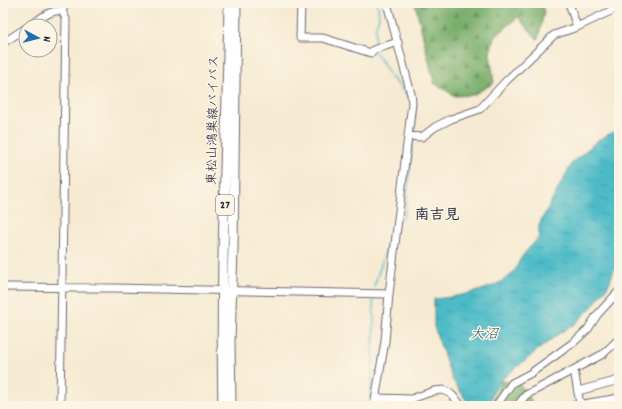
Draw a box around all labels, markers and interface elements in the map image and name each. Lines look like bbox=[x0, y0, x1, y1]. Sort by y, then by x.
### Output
north arrow bbox=[18, 18, 58, 58]
text: N bbox=[38, 35, 54, 43]
street label: 東松山鴻巣線バイパス bbox=[203, 55, 225, 185]
road number: 27 bbox=[216, 195, 234, 215]
district label: 南吉見 bbox=[414, 205, 460, 227]
water label: 大沼 bbox=[470, 325, 499, 345]

